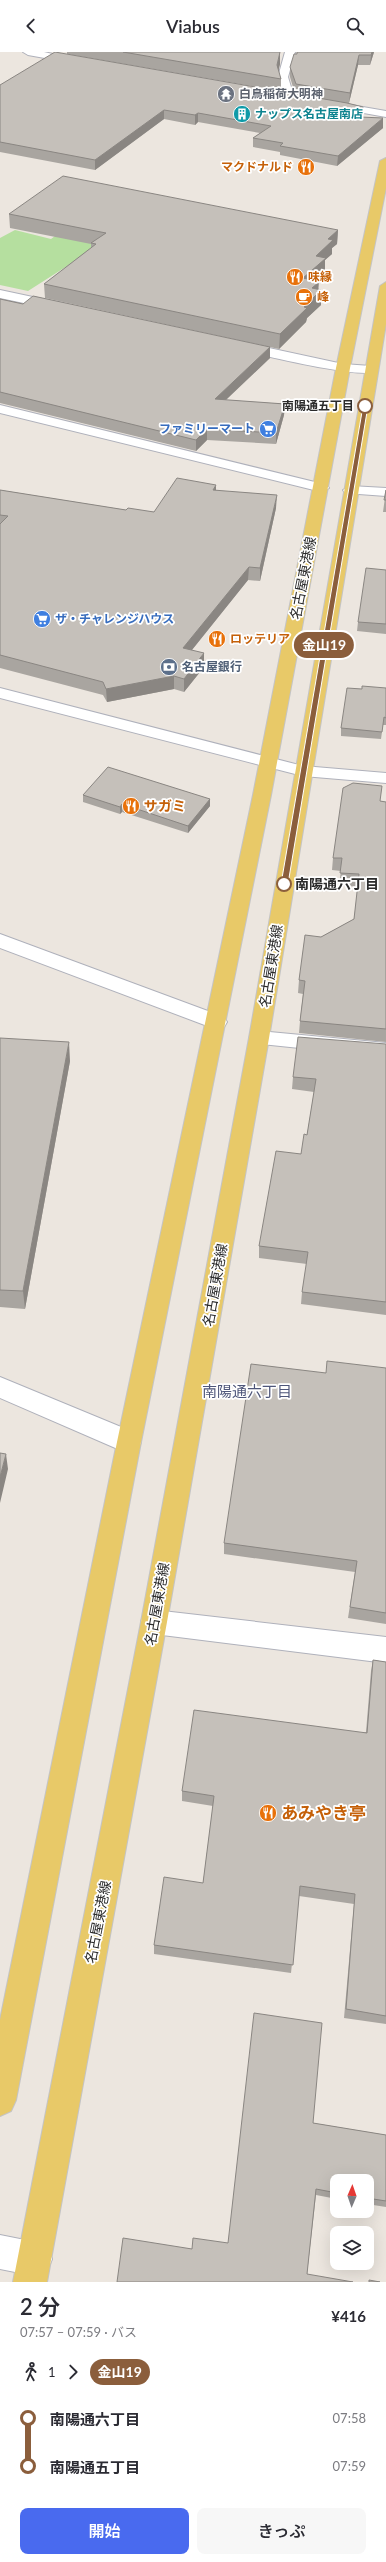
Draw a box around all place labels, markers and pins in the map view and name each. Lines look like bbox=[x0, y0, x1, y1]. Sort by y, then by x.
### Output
temple icon: 白鳥稲荷大明神 bbox=[216, 84, 236, 104]
place label: 白鳥稲荷大明神 bbox=[239, 86, 323, 101]
building icon: ナップス名古屋南店 bbox=[232, 104, 252, 124]
place label: ナップス名古屋南店 bbox=[255, 106, 363, 121]
restaurant icon: マクドナルド bbox=[296, 157, 316, 177]
place label: マクドナルド bbox=[221, 159, 293, 174]
restaurant icon: 味縁 bbox=[285, 267, 305, 287]
place label: 味縁 bbox=[308, 269, 332, 284]
cafe icon: 峰 bbox=[294, 287, 314, 307]
place label: 峰 bbox=[317, 289, 329, 304]
place label: 南陽通五丁目 bbox=[282, 398, 354, 413]
marker: 南陽通五丁目 bbox=[357, 398, 373, 414]
supermarket icon: ファミリーマート bbox=[258, 419, 278, 439]
place label: ファミリーマート bbox=[159, 421, 255, 436]
supermarket icon: ザ・チャレンジハウス bbox=[32, 609, 52, 629]
place label: ザ・チャレンジハウス bbox=[55, 611, 174, 626]
restaurant icon: ロッテリア bbox=[207, 629, 227, 649]
place label: ロッテリア bbox=[230, 631, 290, 646]
bank icon: 名古屋銀行 bbox=[159, 657, 179, 677]
place label: 名古屋銀行 bbox=[182, 659, 242, 674]
restaurant icon: サガミ bbox=[121, 796, 141, 816]
place label: サガミ bbox=[144, 797, 186, 814]
place label: 南陽通六丁目 bbox=[295, 875, 379, 892]
marker: 南陽通六丁目 bbox=[276, 876, 292, 892]
place label: あみやき亭 bbox=[281, 1802, 366, 1823]
restaurant icon: あみやき亭 bbox=[258, 1803, 278, 1823]

